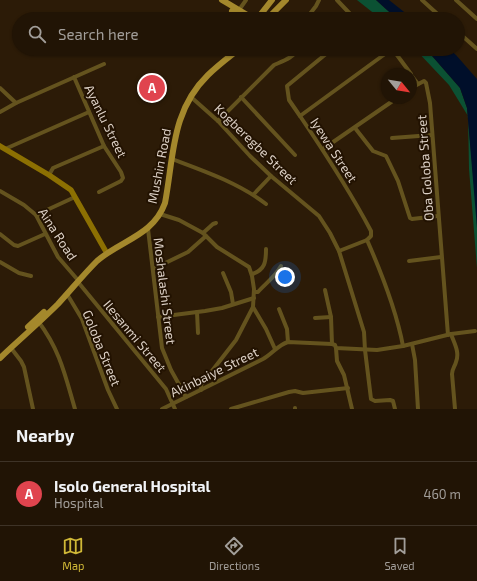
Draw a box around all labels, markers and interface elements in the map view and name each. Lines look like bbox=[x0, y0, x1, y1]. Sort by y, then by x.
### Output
search box bbox=[12, 12, 465, 56]
icon: search bbox=[26, 23, 48, 45]
text: Search here bbox=[58, 25, 139, 43]
north arrow bbox=[381, 68, 417, 104]
pin: A bbox=[139, 73, 165, 103]
street label: Ayanlu Street bbox=[81, 82, 131, 160]
street label: Kogberegbe Street bbox=[211, 100, 301, 188]
street label: Oba Goloba Street bbox=[413, 114, 437, 222]
street label: Iyewa Street bbox=[307, 115, 361, 185]
street label: Mushin Road bbox=[144, 127, 174, 205]
street label: Aina Road bbox=[35, 205, 81, 263]
street label: Moshalashi Street bbox=[151, 237, 179, 345]
your location bbox=[275, 267, 295, 287]
street label: Ilesanmi Street bbox=[100, 297, 170, 375]
street label: Goloba Street bbox=[80, 308, 124, 388]
street label: Akinbaiye Street bbox=[167, 344, 261, 400]
text: Nearby bbox=[16, 425, 74, 445]
text: Isolo General Hospital bbox=[54, 477, 211, 495]
text: A bbox=[25, 486, 33, 502]
text: 460 m bbox=[423, 486, 461, 502]
text: Hospital bbox=[54, 495, 103, 511]
tab: Map bbox=[62, 535, 84, 572]
tab: Directions bbox=[209, 535, 260, 572]
tab: Saved bbox=[384, 535, 415, 572]

